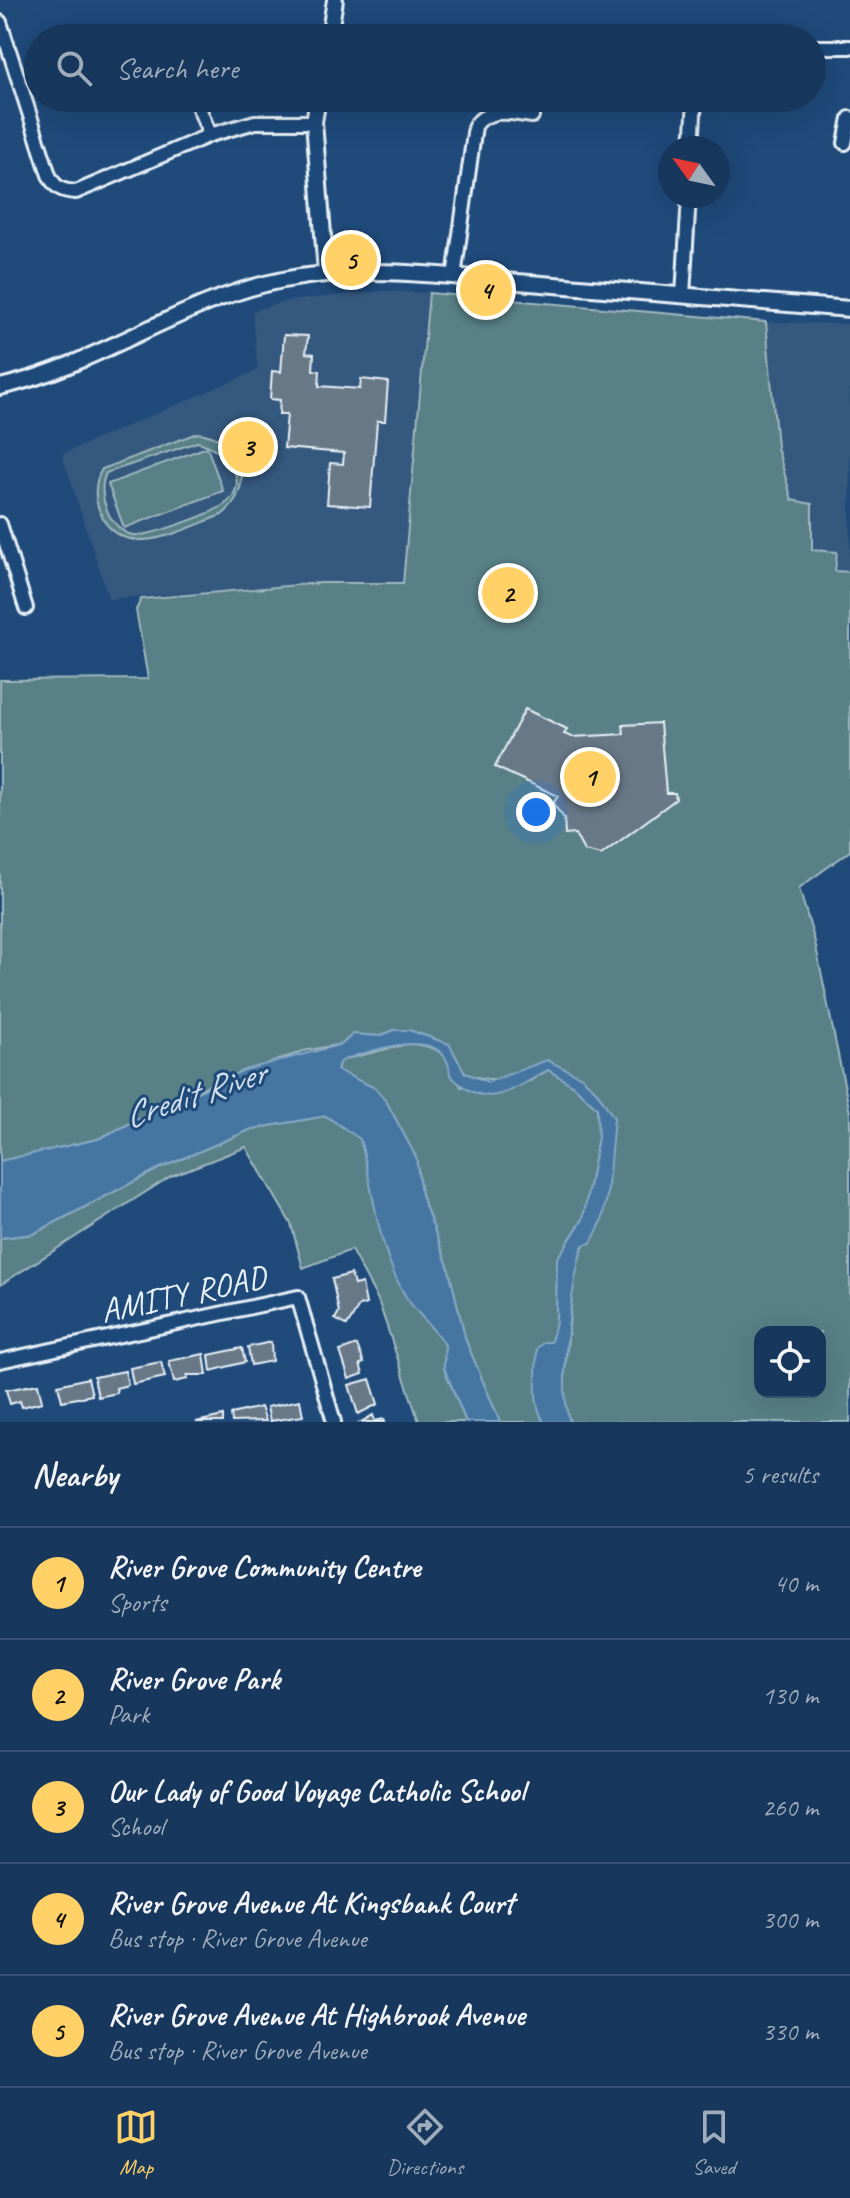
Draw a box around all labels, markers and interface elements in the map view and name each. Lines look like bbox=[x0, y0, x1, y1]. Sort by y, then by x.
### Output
search box bbox=[24, 24, 826, 112]
icon: search bbox=[52, 46, 96, 90]
text: Search here bbox=[116, 49, 238, 87]
north arrow bbox=[658, 136, 730, 208]
pin: 5 bbox=[325, 230, 377, 290]
pin: 4 bbox=[460, 260, 512, 320]
pin: 3 bbox=[222, 417, 274, 477]
pin: 2 bbox=[482, 563, 534, 623]
pin: 1 bbox=[564, 747, 616, 807]
your location bbox=[516, 792, 556, 832]
water label: Credit River bbox=[118, 1048, 276, 1138]
street label: AMITY ROAD bbox=[97, 1255, 272, 1332]
map controls bbox=[754, 1326, 826, 1398]
button: locate bbox=[754, 1326, 826, 1398]
text: Nearby bbox=[32, 1453, 118, 1496]
text: 5 results bbox=[742, 1458, 818, 1491]
text: River Grove Community Centre bbox=[108, 1548, 421, 1586]
text: 1 bbox=[52, 1567, 64, 1600]
text: 40 m bbox=[774, 1567, 818, 1600]
text: Sports bbox=[108, 1586, 166, 1619]
text: River Grove Park bbox=[108, 1660, 280, 1698]
text: 2 bbox=[52, 1679, 64, 1712]
text: 130 m bbox=[762, 1679, 818, 1712]
text: Park bbox=[108, 1698, 149, 1731]
text: Our Lady of Good Voyage Catholic School bbox=[108, 1772, 525, 1810]
text: 3 bbox=[52, 1791, 64, 1824]
text: 260 m bbox=[762, 1791, 818, 1824]
text: School bbox=[108, 1810, 164, 1843]
text: River Grove Avenue At Kingsbank Court bbox=[108, 1884, 514, 1922]
text: 4 bbox=[52, 1903, 64, 1936]
text: 300 m bbox=[762, 1903, 818, 1936]
text: Bus stop · River Grove Avenue bbox=[108, 1922, 367, 1955]
text: River Grove Avenue At Highbrook Avenue bbox=[108, 1996, 525, 2034]
text: 5 bbox=[52, 2015, 64, 2048]
text: 330 m bbox=[762, 2015, 818, 2048]
text: Bus stop · River Grove Avenue bbox=[108, 2034, 367, 2067]
tab: Map bbox=[114, 2105, 158, 2181]
tab: Directions bbox=[387, 2105, 463, 2181]
tab: Saved bbox=[692, 2105, 736, 2181]

